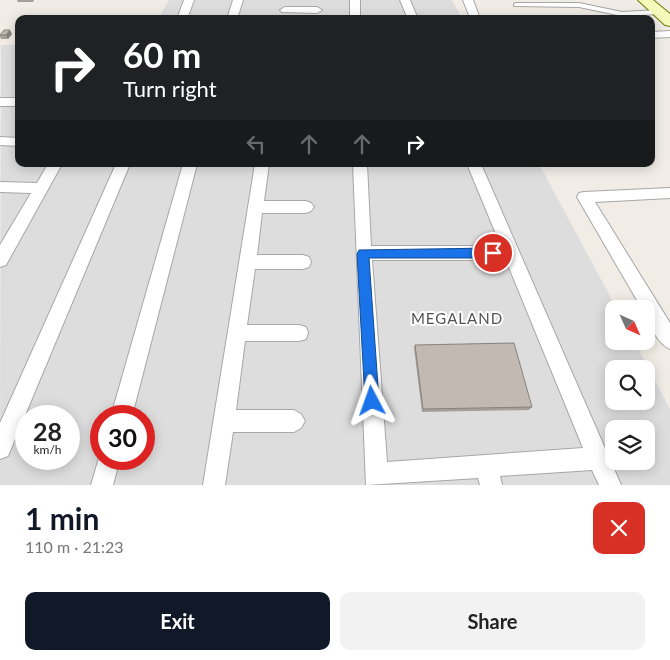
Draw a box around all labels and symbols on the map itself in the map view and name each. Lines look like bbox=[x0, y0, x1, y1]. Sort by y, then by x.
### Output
pin bbox=[472, 232, 514, 274]
north arrow bbox=[605, 300, 655, 350]
district label: MEGALAND bbox=[411, 309, 503, 327]
position arrow bbox=[345, 374, 397, 426]
speed limit sign: 30 bbox=[90, 405, 155, 470]

